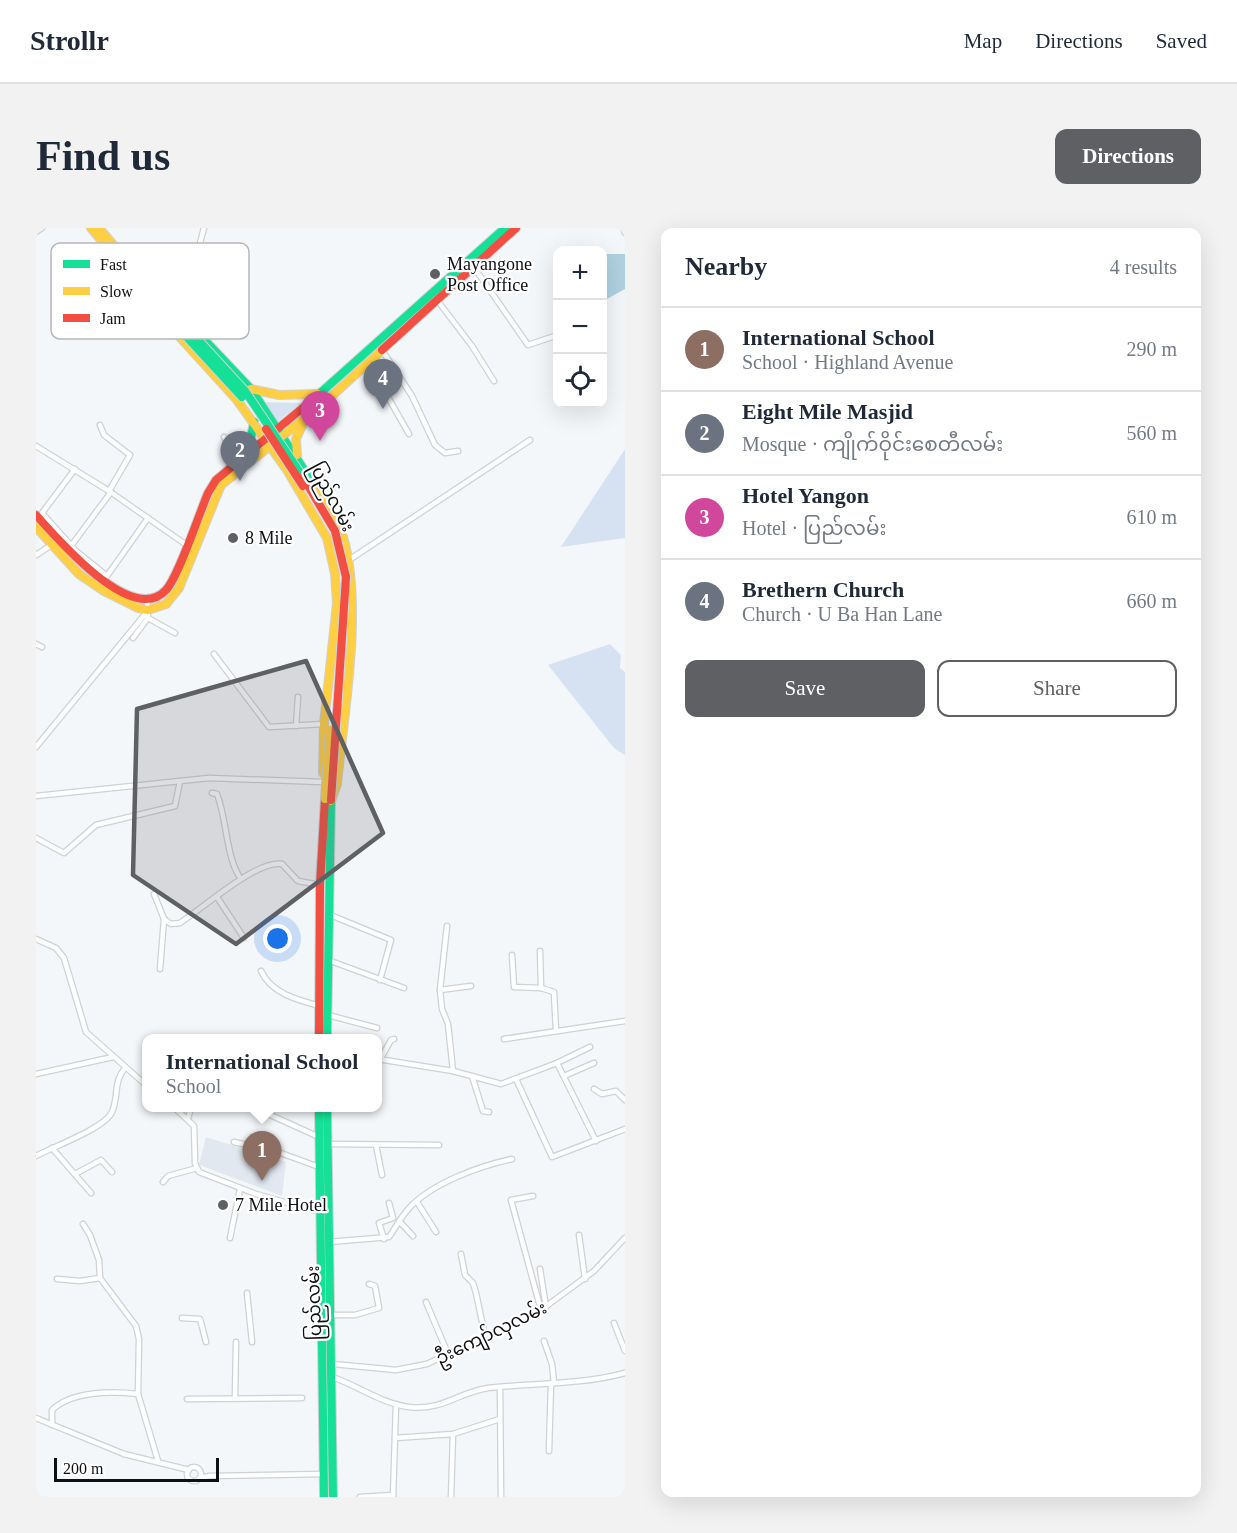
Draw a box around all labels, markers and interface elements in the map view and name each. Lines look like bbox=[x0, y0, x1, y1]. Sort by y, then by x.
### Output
text: Strollr bbox=[30, 25, 109, 56]
text: Map bbox=[964, 29, 1002, 53]
text: Directions bbox=[1035, 29, 1123, 53]
text: Saved bbox=[1156, 29, 1207, 53]
button: Directions bbox=[1055, 129, 1201, 184]
text: Find us bbox=[36, 133, 170, 179]
legend bbox=[51, 243, 249, 339]
map controls bbox=[553, 246, 607, 408]
button: + bbox=[553, 246, 607, 300]
text: Nearby bbox=[685, 252, 767, 281]
place label: Mayangone Post Office bbox=[447, 254, 532, 295]
text: Fast bbox=[100, 256, 127, 273]
text: 4 results bbox=[1110, 256, 1177, 278]
marker: Mayangone Post Office bbox=[428, 267, 442, 281]
text: Slow bbox=[100, 283, 133, 300]
button: − bbox=[553, 300, 607, 354]
text: Jam bbox=[100, 310, 126, 327]
text: International School bbox=[742, 325, 935, 350]
text: 1 bbox=[700, 338, 710, 360]
text: 290 m bbox=[1126, 338, 1177, 360]
text: School · Highland Avenue bbox=[742, 351, 953, 373]
button: locate bbox=[553, 354, 607, 408]
pin: 4 bbox=[364, 360, 402, 409]
pin: 3 bbox=[300, 392, 340, 441]
text: Eight Mile Masjid bbox=[742, 399, 913, 424]
text: 2 bbox=[700, 422, 710, 444]
text: 560 m bbox=[1126, 422, 1177, 444]
pin: 2 bbox=[220, 432, 260, 481]
text: Mosque · ကျိုက်ဝိုင်းစေတီလမ်း bbox=[742, 433, 1003, 455]
street label: ပြည်လမ်း bbox=[301, 458, 361, 537]
text: Hotel Yangon bbox=[742, 483, 869, 508]
text: 3 bbox=[700, 506, 710, 528]
text: 610 m bbox=[1126, 506, 1177, 528]
text: Hotel · ပြည်လမ်း bbox=[742, 517, 886, 539]
place label: 8 Mile bbox=[245, 528, 293, 548]
marker: 8 Mile bbox=[226, 531, 240, 545]
text: Brethern Church bbox=[742, 577, 904, 602]
text: 4 bbox=[700, 590, 710, 612]
text: 660 m bbox=[1126, 590, 1177, 612]
text: Church · U Ba Han Lane bbox=[742, 603, 943, 625]
button: Save bbox=[685, 660, 925, 717]
button: Share bbox=[937, 660, 1177, 717]
your location bbox=[263, 924, 292, 953]
popup bbox=[142, 1034, 382, 1112]
text: International School bbox=[166, 1049, 358, 1074]
text: School bbox=[166, 1075, 221, 1097]
pin: 1 bbox=[242, 1132, 282, 1181]
place label: 7 Mile Hotel bbox=[235, 1195, 327, 1215]
marker: 7 Mile Hotel bbox=[216, 1198, 230, 1212]
street label: ပြည်လမ်း bbox=[300, 1265, 330, 1341]
street label: ဦးကျော်လှလမ်း bbox=[431, 1295, 552, 1373]
scale bar bbox=[54, 1455, 219, 1482]
text: 200 m bbox=[63, 1460, 103, 1477]

